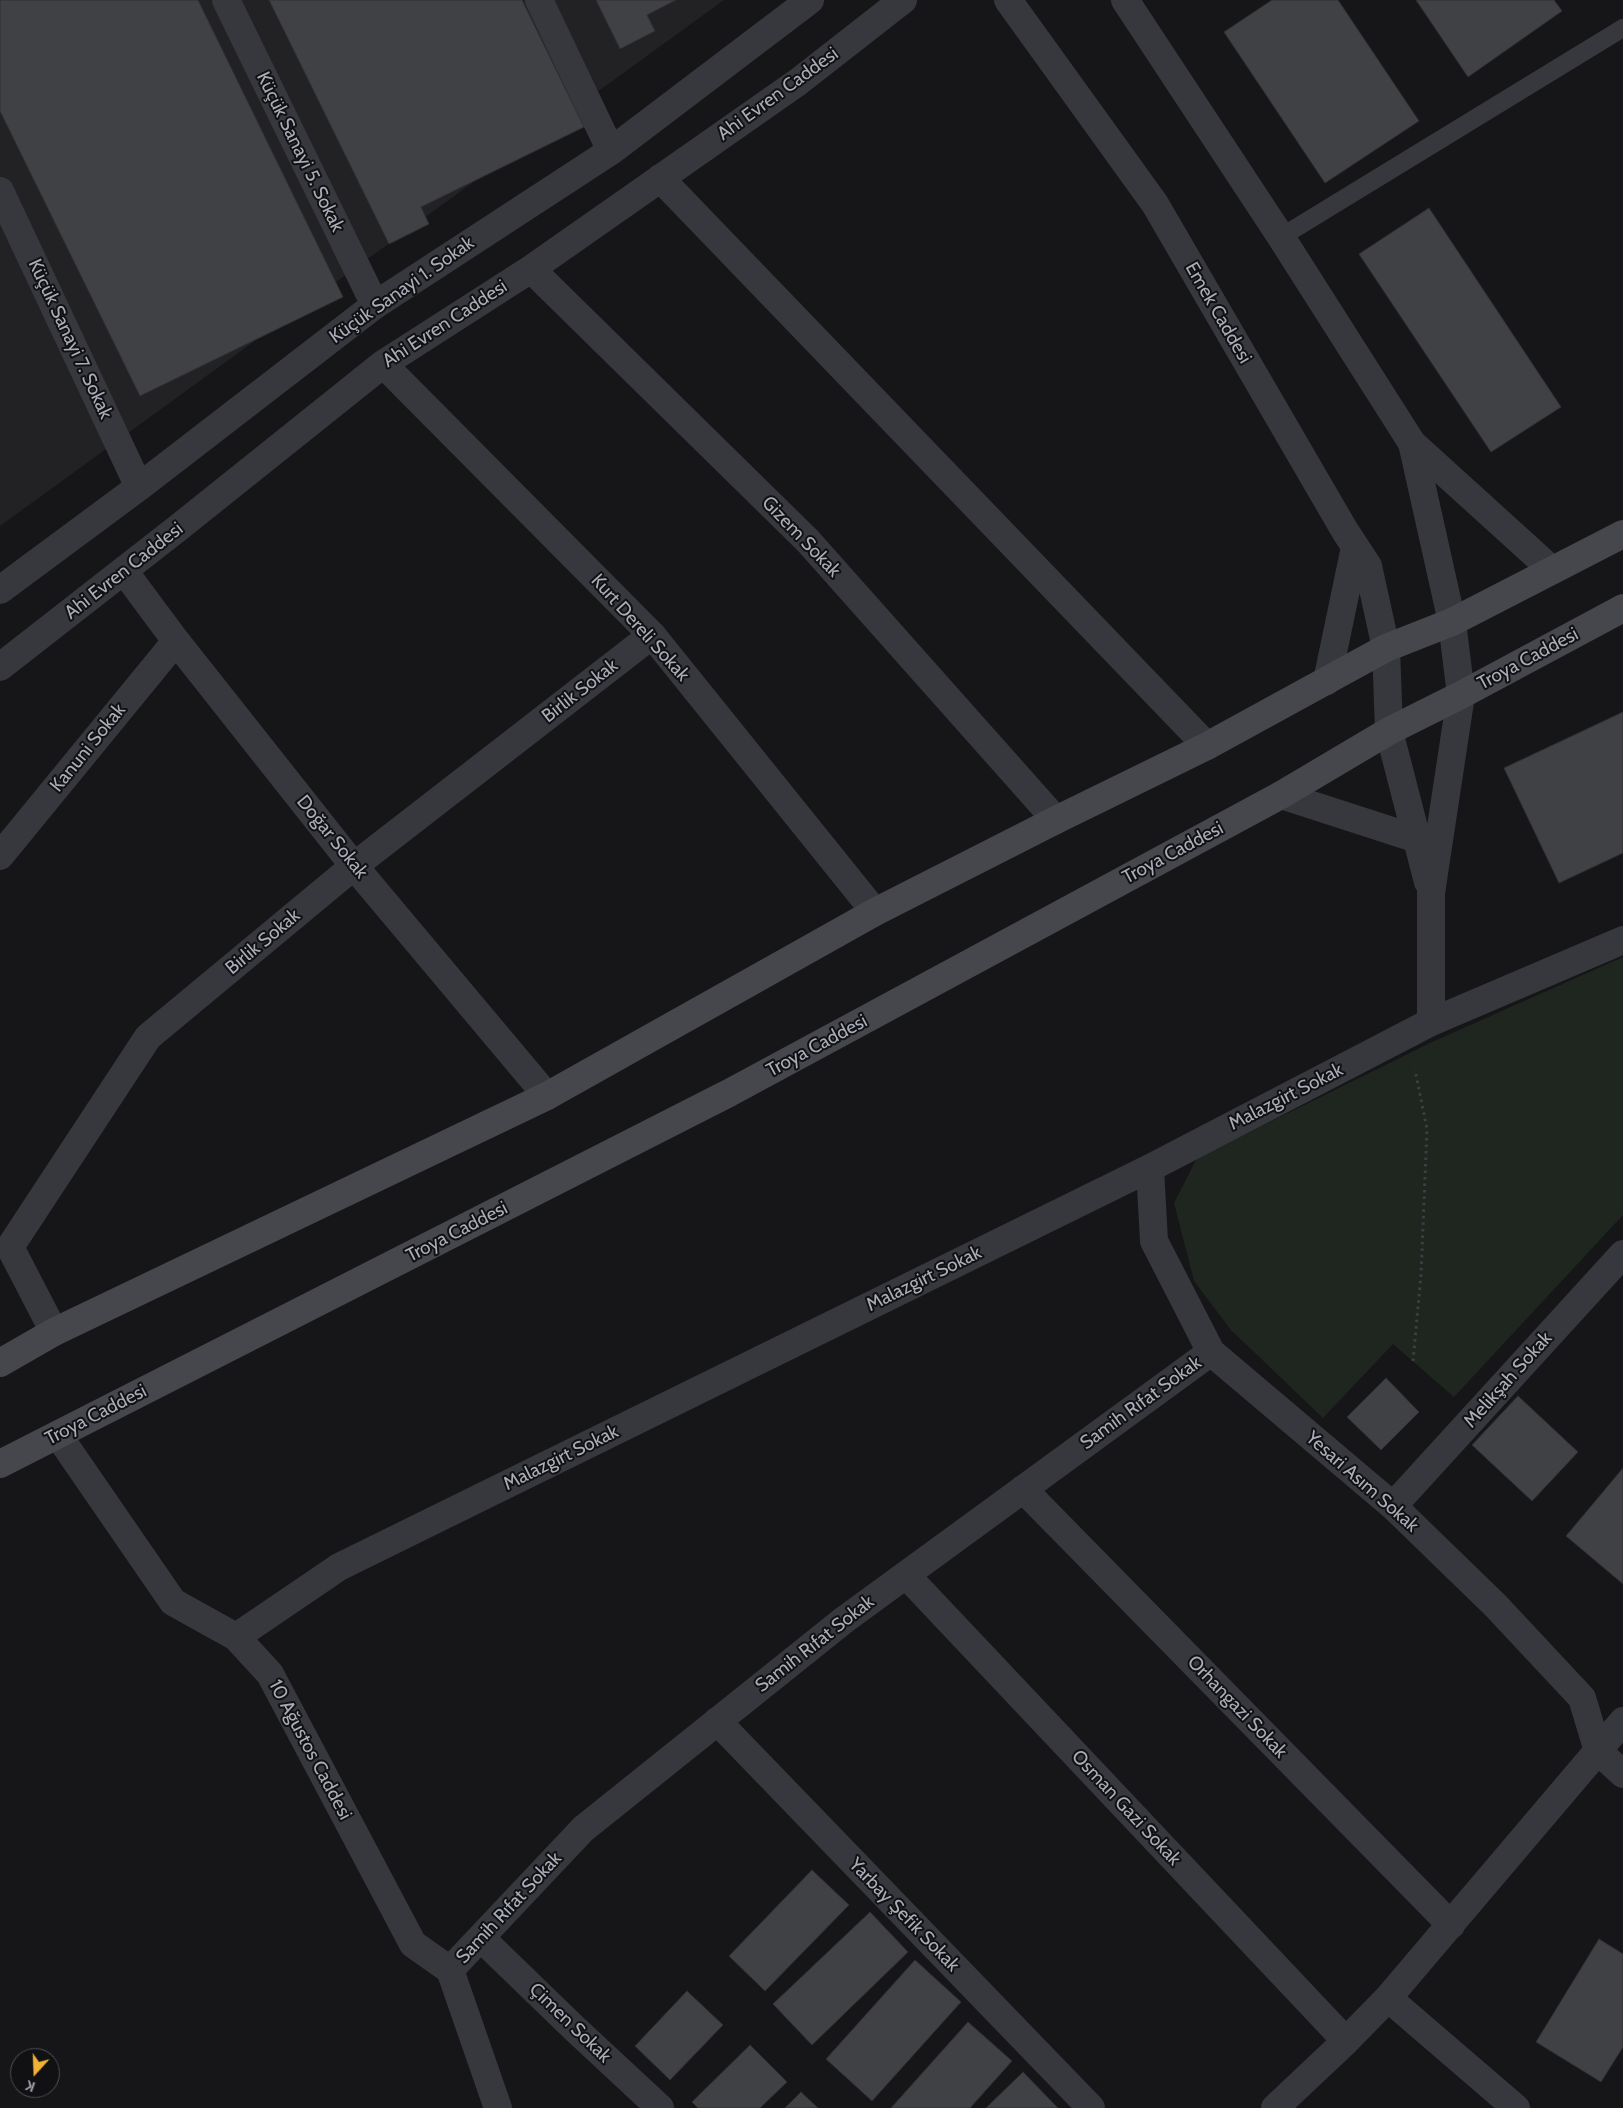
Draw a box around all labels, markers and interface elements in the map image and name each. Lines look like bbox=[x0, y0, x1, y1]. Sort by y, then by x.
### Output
street label: Ahi Evren Caddesi bbox=[713, 43, 843, 145]
street label: Küçük Sanayi 5. Sokak bbox=[251, 68, 349, 236]
street label: Küçük Sanayi 1. Sokak bbox=[325, 232, 479, 348]
street label: Küçük Sanayi 7. Sokak bbox=[23, 255, 117, 423]
street label: Emek Caddesi bbox=[1180, 258, 1256, 368]
street label: Ahi Evren Caddesi bbox=[378, 275, 512, 373]
street label: Gizem Sokak bbox=[757, 492, 845, 582]
street label: Ahi Evren Caddesi bbox=[60, 518, 188, 624]
street label: Kurt Dereli Sokak bbox=[586, 570, 694, 686]
street label: Troya Caddesi bbox=[1474, 623, 1582, 695]
street label: Birlik Sokak bbox=[537, 654, 623, 728]
street label: Kanuni Sokak bbox=[45, 699, 131, 797]
street label: Doğar Sokak bbox=[291, 791, 373, 883]
street label: Troya Caddesi bbox=[1119, 817, 1227, 889]
street label: Birlik Sokak bbox=[221, 904, 305, 980]
street label: Troya Caddesi bbox=[763, 1010, 871, 1082]
street label: Malazgirt Sokak bbox=[1225, 1058, 1347, 1136]
street label: Troya Caddesi bbox=[402, 1197, 512, 1267]
street label: Malazgirt Sokak bbox=[863, 1241, 985, 1317]
street label: Melikşah Sokak bbox=[1459, 1327, 1557, 1433]
street label: Samih Rıfat Sokak bbox=[1076, 1351, 1206, 1455]
street label: Troya Caddesi bbox=[41, 1380, 151, 1450]
street label: Malazgirt Sokak bbox=[500, 1420, 622, 1496]
street label: Yesari Asım Sokak bbox=[1301, 1427, 1423, 1537]
street label: Samih Rıfat Sokak bbox=[751, 1591, 879, 1697]
street label: Orhangazi Sokak bbox=[1182, 1651, 1292, 1763]
street label: 10 Ağustos Caddesi bbox=[264, 1676, 356, 1824]
street label: Osman Gazi Sokak bbox=[1067, 1745, 1185, 1871]
street label: Samih Rıfat Sokak bbox=[451, 1847, 567, 1969]
street label: Yarbay Şefik Sokak bbox=[844, 1853, 964, 1977]
street label: Çimen Sokak bbox=[524, 1978, 616, 2068]
north arrow bbox=[10, 2048, 60, 2098]
text: K bbox=[23, 2076, 37, 2096]

